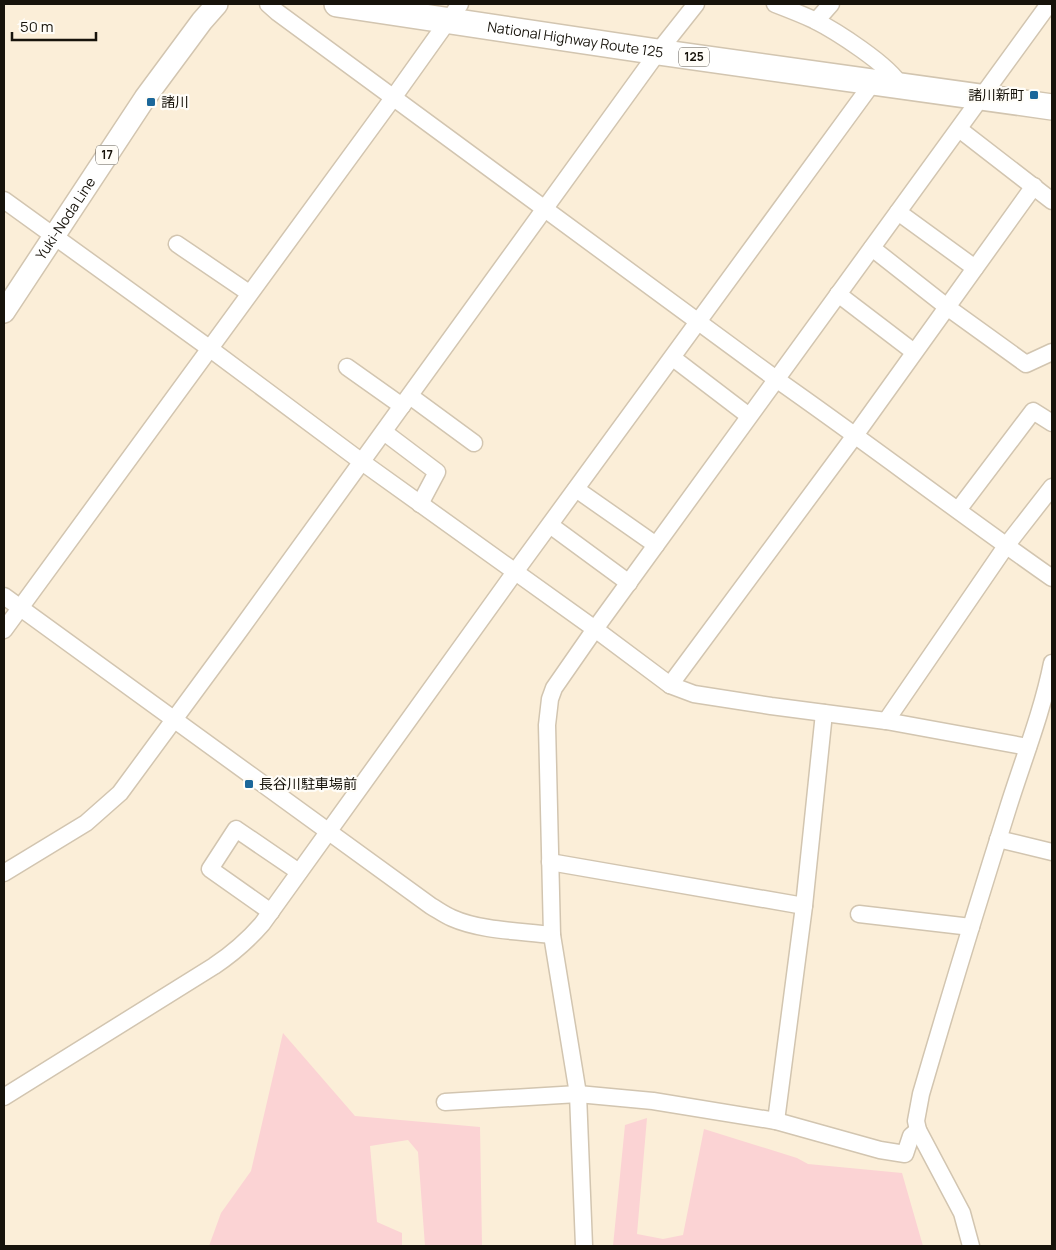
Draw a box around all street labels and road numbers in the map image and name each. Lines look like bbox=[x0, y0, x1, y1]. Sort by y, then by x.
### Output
street label: National Highway Route 125 bbox=[486, 17, 664, 62]
road number: 125 bbox=[679, 48, 709, 66]
road number: 17 bbox=[96, 146, 118, 164]
street label: Yuki-Noda Line bbox=[31, 173, 99, 263]

